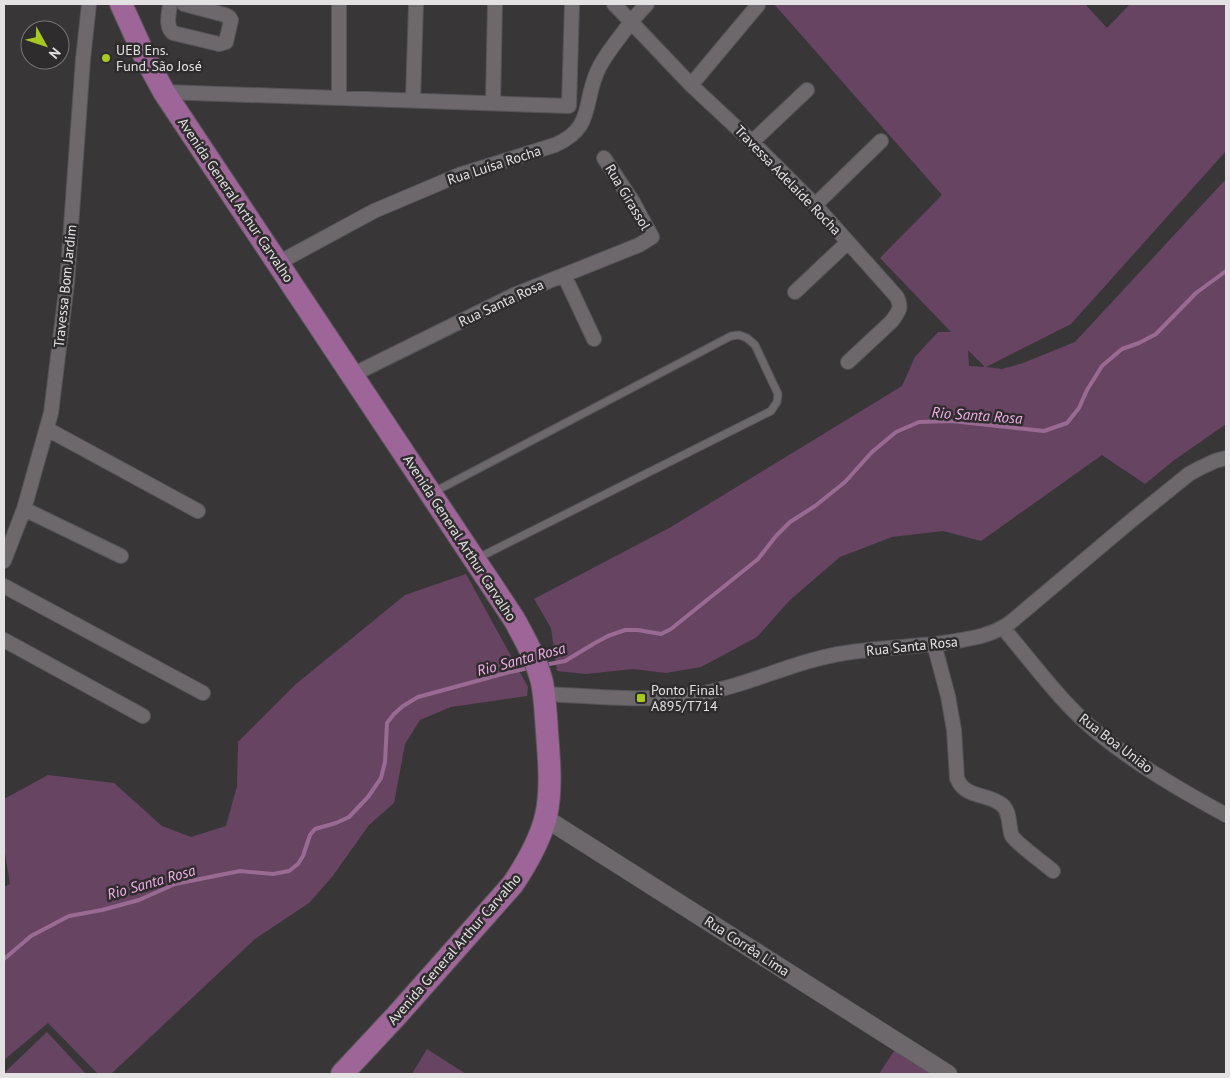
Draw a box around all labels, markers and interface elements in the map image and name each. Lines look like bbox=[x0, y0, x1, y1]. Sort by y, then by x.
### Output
north arrow bbox=[20, 20, 70, 70]
place label: UEB Ens. Fund. São José bbox=[116, 41, 202, 75]
text: N bbox=[45, 44, 65, 63]
marker: UEB Ens. Fund. São José bbox=[100, 52, 112, 64]
street label: Avenida General Arthur Carvalho bbox=[174, 114, 298, 286]
street label: Travessa Adelaíde Rocha bbox=[731, 121, 845, 239]
street label: Rua Luísa Rocha bbox=[445, 141, 543, 189]
street label: Rua Girassol bbox=[601, 161, 655, 233]
street label: Travessa Bom Jardim bbox=[50, 224, 80, 348]
street label: Rua Santa Rosa bbox=[456, 275, 546, 331]
water label: Rio Santa Rosa bbox=[931, 402, 1024, 428]
street label: Avenida General Arthur Carvalho bbox=[399, 451, 521, 625]
street label: Rua Santa Rosa bbox=[865, 632, 959, 660]
water label: Rio Santa Rosa bbox=[475, 638, 568, 680]
place label: Ponto Final: A895/T714 bbox=[651, 681, 722, 715]
marker: Ponto Final: A895/T714 bbox=[635, 692, 647, 704]
street label: Rua Boa União bbox=[1076, 709, 1156, 777]
water label: Rio Santa Rosa bbox=[105, 860, 198, 904]
street label: Avenida General Arthur Carvalho bbox=[383, 870, 525, 1028]
street label: Rua Corrêa Lima bbox=[701, 912, 793, 980]

